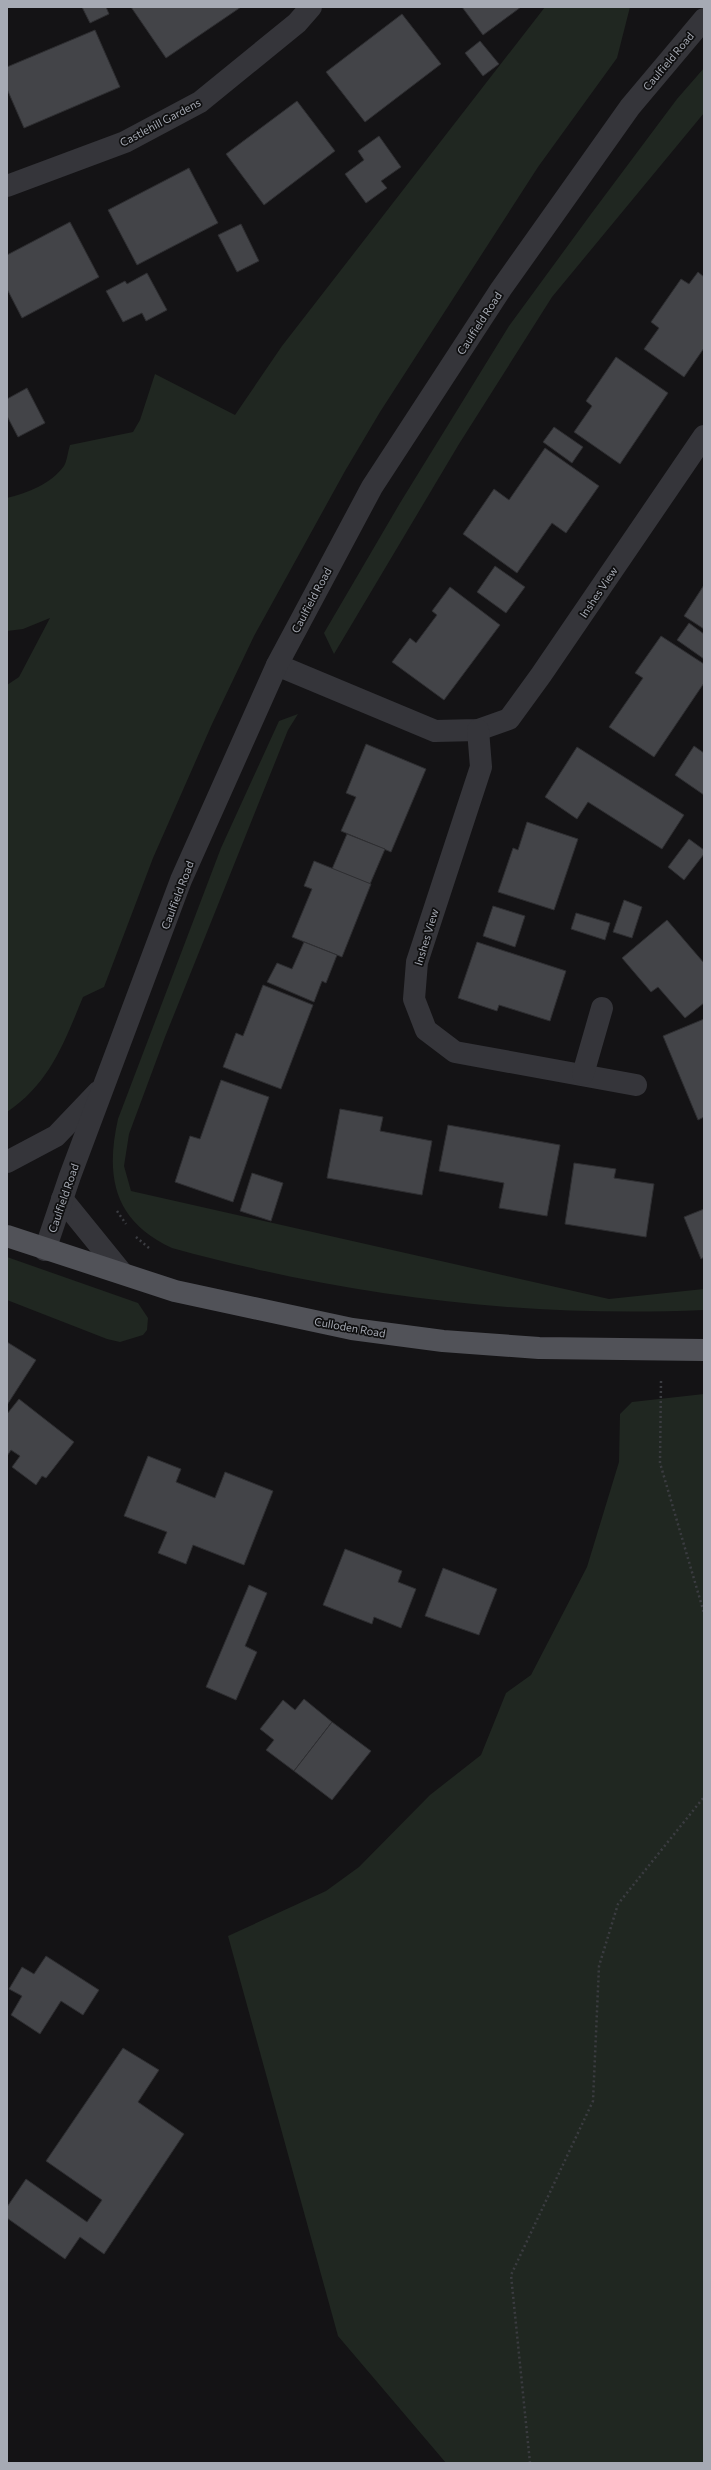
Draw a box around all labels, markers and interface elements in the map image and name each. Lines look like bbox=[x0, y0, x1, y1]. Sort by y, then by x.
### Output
street label: Caulfield Road bbox=[640, 29, 696, 93]
street label: Castlehill Gardens bbox=[117, 95, 203, 149]
street label: Caulfield Road bbox=[454, 289, 504, 357]
street label: Inshes View bbox=[576, 564, 620, 620]
street label: Caulfield Road bbox=[288, 565, 334, 635]
street label: Caulfield Road bbox=[158, 859, 196, 931]
street label: Inshes View bbox=[411, 907, 441, 967]
street label: Caulfield Road bbox=[45, 1162, 81, 1234]
street label: Culloden Road bbox=[313, 1314, 387, 1340]

